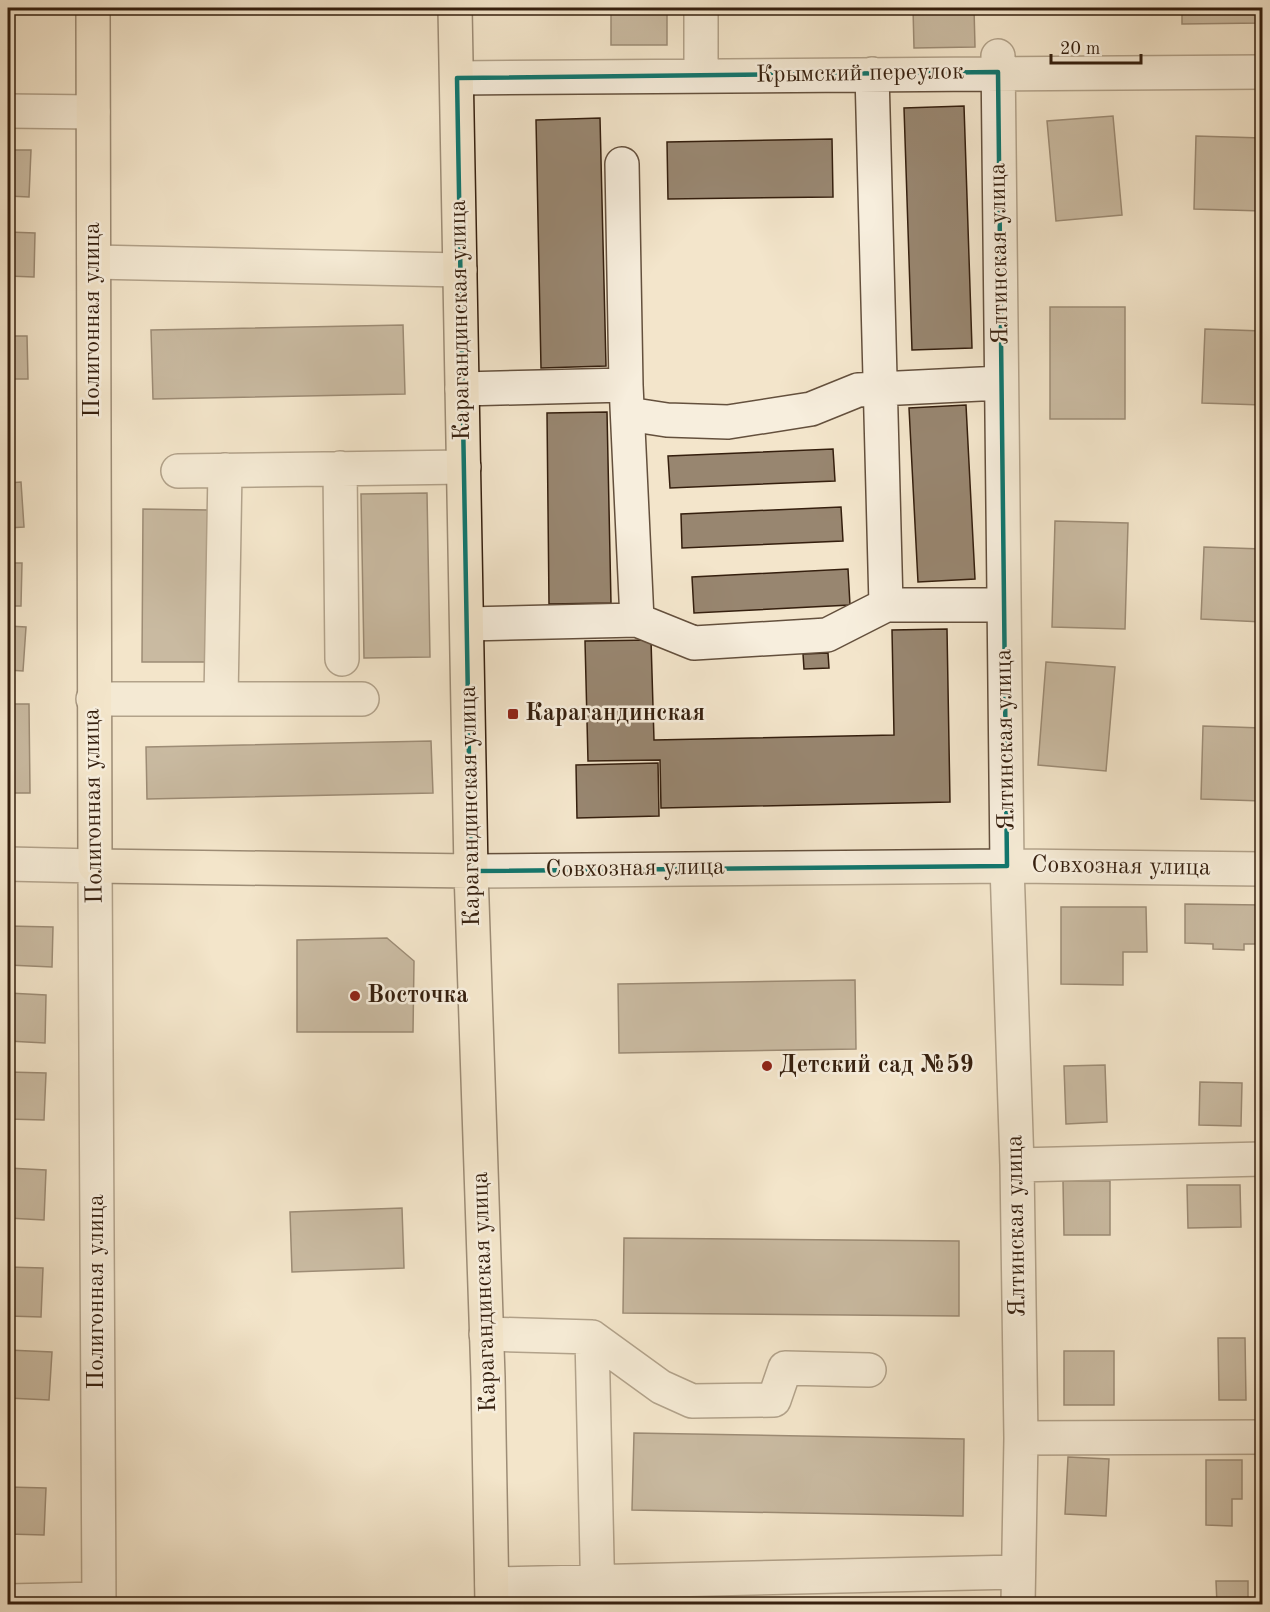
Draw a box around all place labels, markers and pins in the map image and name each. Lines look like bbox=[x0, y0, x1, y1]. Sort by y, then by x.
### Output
place label: Карагандинская bbox=[525, 702, 705, 726]
marker: Карагандинская bbox=[506, 707, 520, 721]
place label: Восточка bbox=[367, 984, 468, 1008]
marker: Восточка bbox=[348, 989, 362, 1003]
place label: Детский сад №59 bbox=[779, 1053, 974, 1078]
marker: Детский сад №59 bbox=[760, 1059, 774, 1073]

